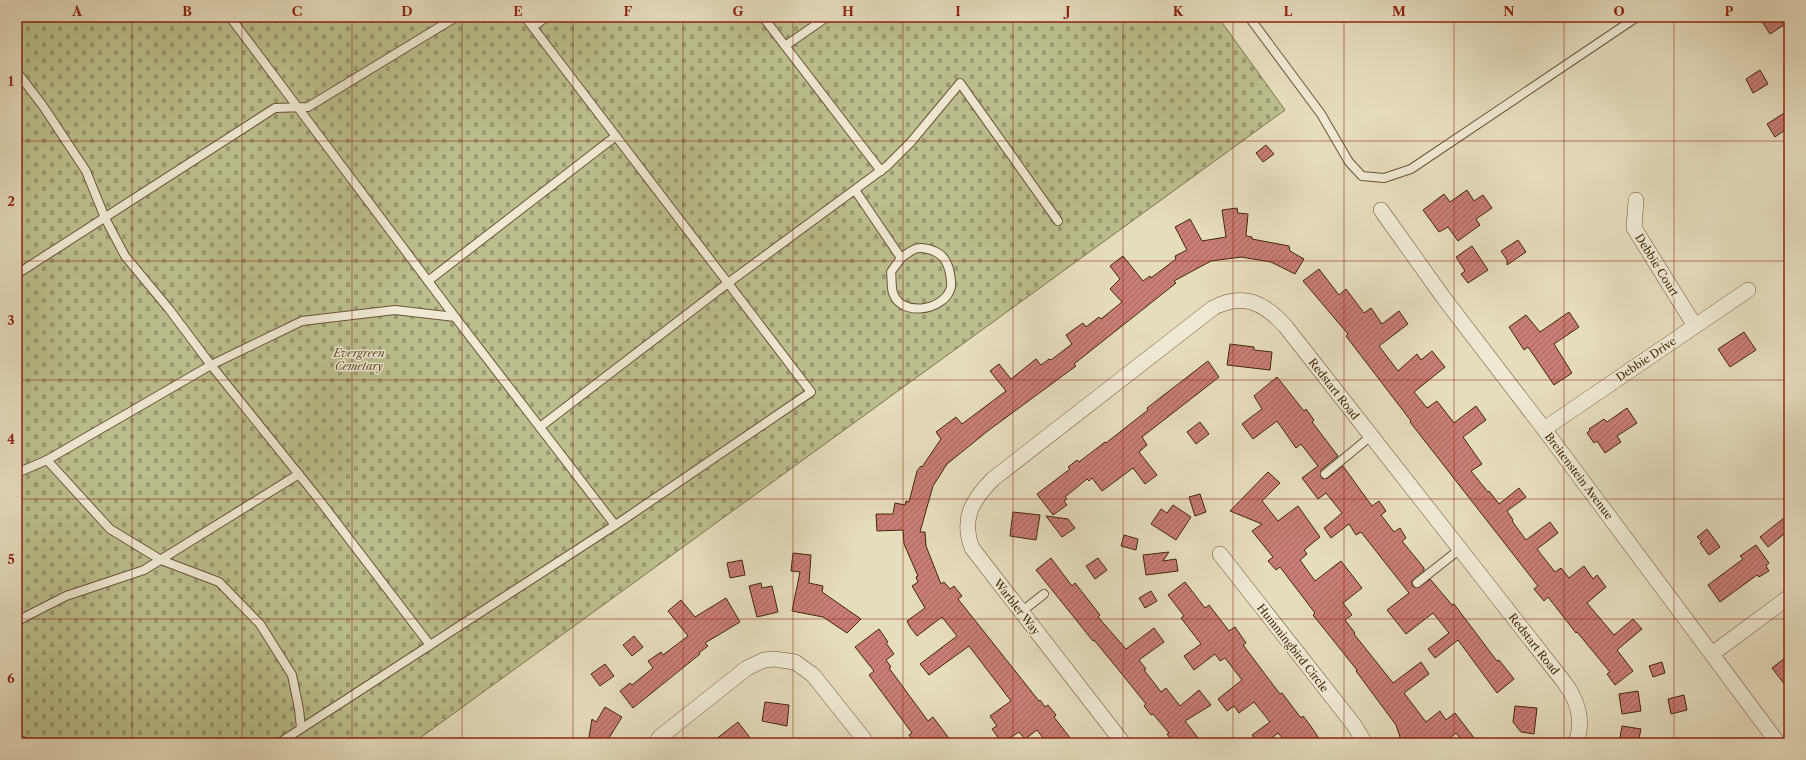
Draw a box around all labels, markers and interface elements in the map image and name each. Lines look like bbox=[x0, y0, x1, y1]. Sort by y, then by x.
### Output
text: A bbox=[71, 3, 83, 19]
text: B bbox=[182, 3, 192, 19]
text: C bbox=[292, 3, 302, 19]
text: D bbox=[401, 3, 413, 19]
text: E bbox=[513, 3, 523, 19]
text: F bbox=[624, 3, 633, 19]
text: G bbox=[732, 3, 744, 19]
text: H bbox=[842, 3, 854, 19]
text: I bbox=[955, 3, 961, 19]
text: J bbox=[1063, 3, 1071, 19]
text: K bbox=[1173, 3, 1184, 19]
text: L bbox=[1284, 3, 1293, 19]
text: M bbox=[1392, 3, 1406, 19]
text: N bbox=[1503, 3, 1515, 19]
text: O bbox=[1613, 3, 1625, 19]
text: P bbox=[1725, 3, 1734, 19]
text: 1 bbox=[8, 73, 14, 89]
text: 2 bbox=[7, 193, 15, 209]
street label: Debbie Court bbox=[1632, 231, 1682, 299]
text: 3 bbox=[7, 312, 15, 328]
street label: Debbie Drive bbox=[1613, 334, 1679, 384]
park label: Evergreen Cemetary bbox=[332, 346, 385, 373]
street label: Redstart Road bbox=[1306, 356, 1362, 423]
street label: Breitenstein Avenue bbox=[1542, 430, 1616, 522]
text: 4 bbox=[7, 431, 15, 447]
text: 5 bbox=[7, 551, 15, 567]
street label: Warbler Way bbox=[990, 575, 1044, 638]
street label: Hummingbird Circle bbox=[1254, 601, 1332, 695]
street label: Redstart Road bbox=[1506, 611, 1562, 678]
text: 6 bbox=[7, 670, 15, 686]

